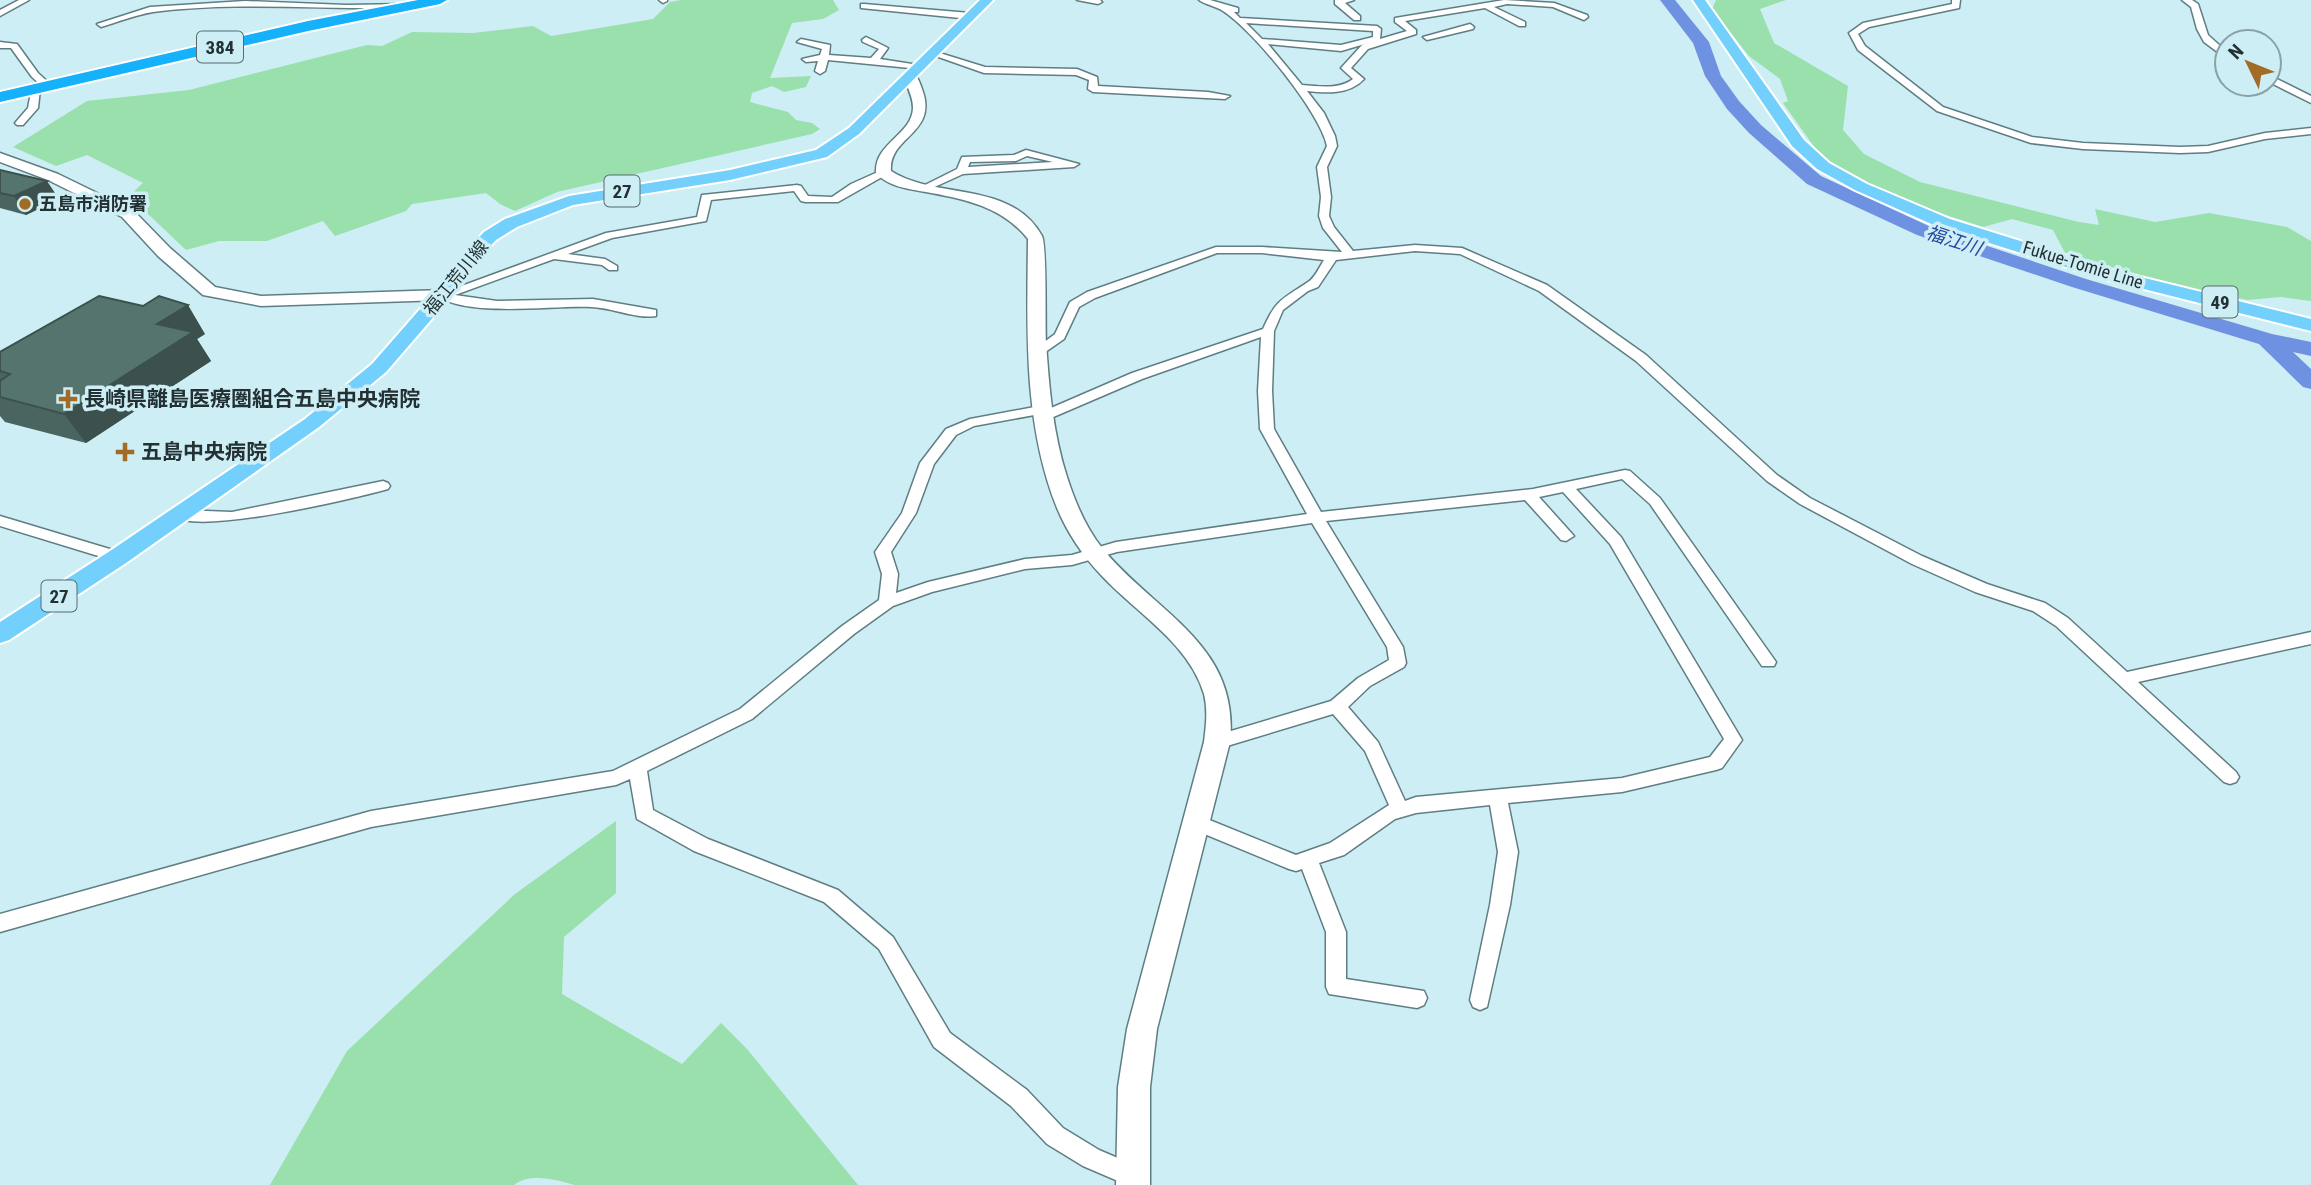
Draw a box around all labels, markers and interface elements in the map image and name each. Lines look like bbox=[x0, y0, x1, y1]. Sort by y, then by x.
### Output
north arrow bbox=[2213, 28, 2283, 98]
road number: 384 bbox=[197, 32, 243, 62]
text: N bbox=[2224, 40, 2248, 64]
road number: 27 bbox=[604, 176, 640, 206]
place label: 五島市消防署 bbox=[39, 193, 147, 214]
marker: 五島市消防署 bbox=[17, 196, 33, 212]
water label: 福江川 bbox=[1923, 221, 1986, 261]
street label: 福江荒川線 bbox=[419, 236, 492, 319]
street label: Fukue-Tomie Line bbox=[2021, 236, 2146, 293]
road number: 49 bbox=[2202, 286, 2238, 318]
place label: 長崎県離島医療圏組合五島中央病院 bbox=[84, 387, 420, 411]
marker: 長崎県離島医療圏組合五島中央病院 bbox=[58, 389, 78, 409]
place label: 五島中央病院 bbox=[141, 440, 267, 464]
marker: 五島中央病院 bbox=[115, 442, 135, 462]
road number: 27 bbox=[42, 580, 76, 611]

